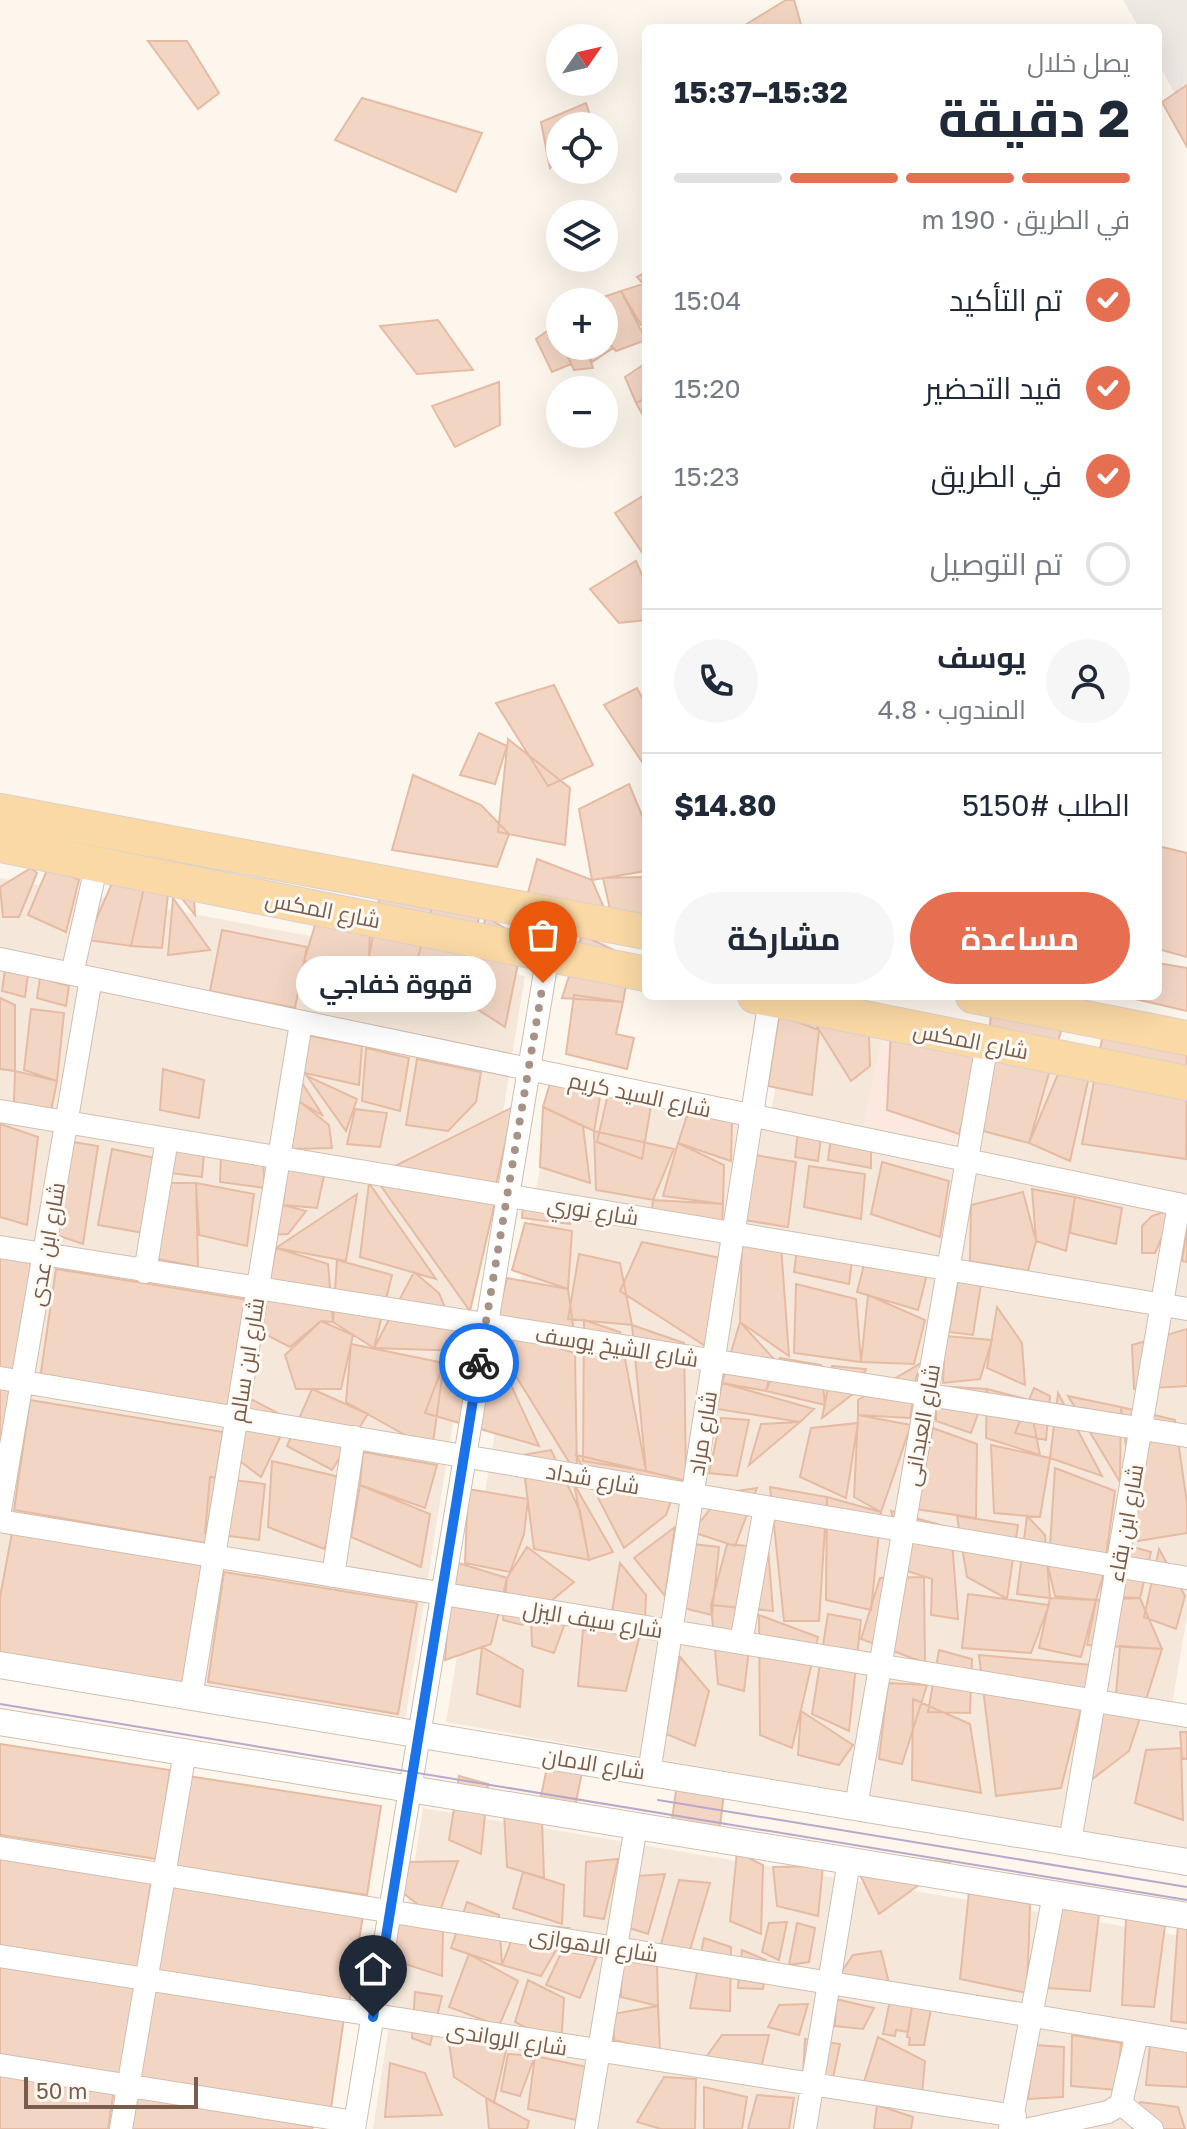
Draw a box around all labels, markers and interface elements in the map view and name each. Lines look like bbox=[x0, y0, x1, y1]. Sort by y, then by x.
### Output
north arrow bbox=[546, 24, 618, 96]
map controls bbox=[546, 24, 618, 448]
text: يصل خلال bbox=[1027, 47, 1130, 78]
text: 15:32–15:37 bbox=[674, 74, 848, 110]
text: 2 دقيقة bbox=[938, 86, 1130, 148]
button: locate bbox=[546, 112, 618, 184]
button: layers bbox=[546, 200, 618, 272]
text: في الطريق · 190 m bbox=[921, 204, 1130, 235]
icon: check bbox=[1086, 278, 1130, 322]
text: تم التأكيد bbox=[949, 282, 1062, 318]
text: 15:04 bbox=[674, 285, 741, 316]
button: + bbox=[546, 288, 618, 360]
icon: check bbox=[1086, 366, 1130, 410]
text: قيد التحضير bbox=[925, 370, 1062, 406]
text: 15:20 bbox=[674, 373, 741, 404]
button: − bbox=[546, 376, 618, 448]
icon: check bbox=[1086, 454, 1130, 498]
text: في الطريق bbox=[931, 458, 1062, 494]
text: 15:23 bbox=[674, 461, 740, 492]
text: تم التوصيل bbox=[930, 546, 1062, 582]
button: phone bbox=[674, 639, 758, 723]
text: يوسف bbox=[937, 639, 1026, 675]
button: person bbox=[1046, 639, 1130, 723]
text: المندوب · 4.8 bbox=[878, 694, 1026, 725]
text: $14.80 bbox=[674, 787, 777, 823]
text: الطلب #5150 bbox=[962, 787, 1130, 823]
street label: شارع المكس bbox=[263, 885, 383, 935]
button: مشاركة bbox=[674, 892, 894, 984]
button: مساعدة bbox=[910, 892, 1130, 984]
pin bbox=[509, 901, 577, 983]
icon: bag bbox=[521, 913, 565, 957]
callout: قهوة خفاجي bbox=[295, 955, 495, 1011]
text: قهوة خفاجي bbox=[319, 968, 473, 999]
street label: شارع المكس bbox=[911, 1016, 1031, 1066]
street label: شارع السيد كريم bbox=[566, 1066, 714, 1125]
street label: شارع ابن عدى bbox=[22, 1180, 72, 1308]
street label: شارع نوري bbox=[545, 1189, 641, 1234]
street label: شارع ابن سالم bbox=[223, 1296, 272, 1425]
street label: شارع الشيخ يوسف bbox=[533, 1320, 700, 1374]
courier bbox=[439, 1323, 519, 1403]
icon: bike bbox=[457, 1341, 501, 1385]
street label: شارع العبدانى bbox=[897, 1362, 947, 1489]
street label: شارع مراد bbox=[682, 1389, 724, 1478]
street label: شارع شداد bbox=[544, 1456, 642, 1501]
street label: شارع ابن بقاء bbox=[1101, 1462, 1151, 1584]
street label: شارع سيف اليزل bbox=[521, 1595, 665, 1645]
street label: شارع الامان bbox=[540, 1742, 647, 1786]
street label: شارع الاهوازى bbox=[527, 1921, 660, 1969]
pin bbox=[339, 1935, 407, 2017]
icon: home bbox=[351, 1947, 395, 1991]
street label: شارع الرواندى bbox=[444, 2015, 569, 2063]
scale bar bbox=[24, 2073, 198, 2109]
text: 50 m bbox=[36, 2077, 87, 2104]

